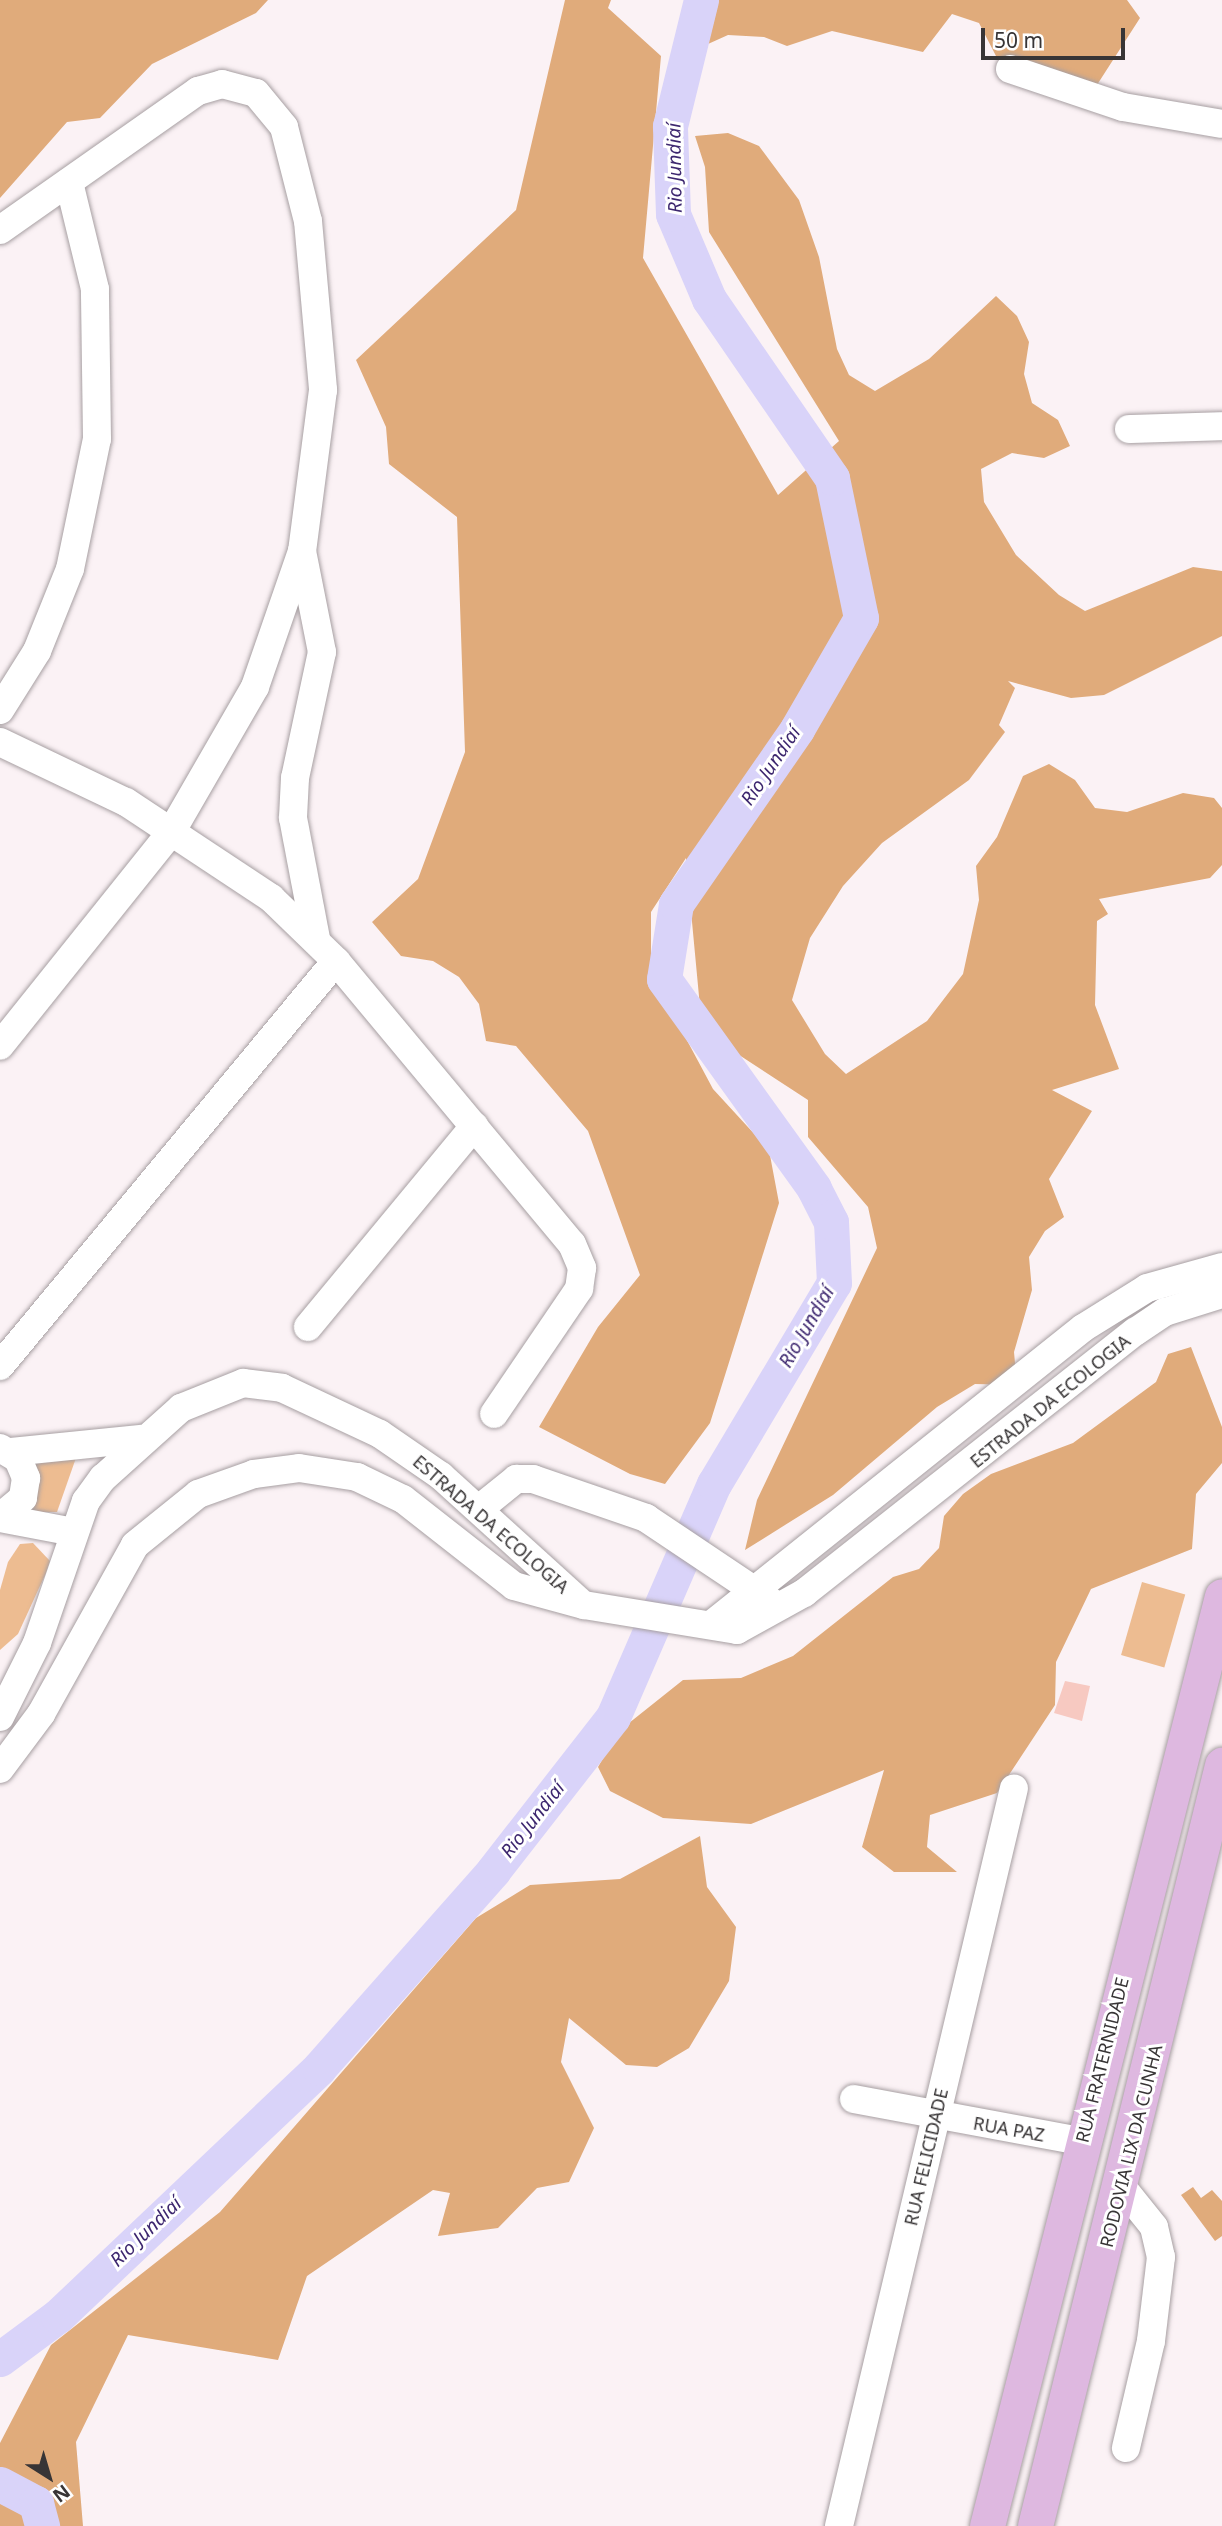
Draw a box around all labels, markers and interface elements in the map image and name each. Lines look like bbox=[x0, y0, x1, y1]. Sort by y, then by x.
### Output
scale bar bbox=[984, 14, 1128, 58]
text: 50 m bbox=[994, 26, 1043, 54]
water label: Rio Jundiaí bbox=[663, 123, 687, 213]
water label: Rio Jundiaí bbox=[736, 722, 806, 810]
water label: Rio Jundiaí bbox=[775, 1282, 839, 1372]
street label: ESTRADA DA ECOLOGIA bbox=[966, 1330, 1134, 1472]
street label: ESTRADA DA ECOLOGIA bbox=[409, 1450, 573, 1598]
water label: Rio Jundiaí bbox=[496, 1777, 570, 1863]
street label: RUA FRATERNIDADE bbox=[1071, 1975, 1133, 2145]
street label: RODOVIA LIX DA CUNHA bbox=[1095, 2042, 1167, 2250]
street label: RUA FELICIDADE bbox=[900, 2086, 952, 2228]
street label: RUA PAZ bbox=[972, 2112, 1046, 2146]
water label: Rio Jundiaí bbox=[106, 2192, 186, 2272]
north arrow bbox=[14, 2442, 84, 2512]
text: N bbox=[48, 2479, 76, 2509]

